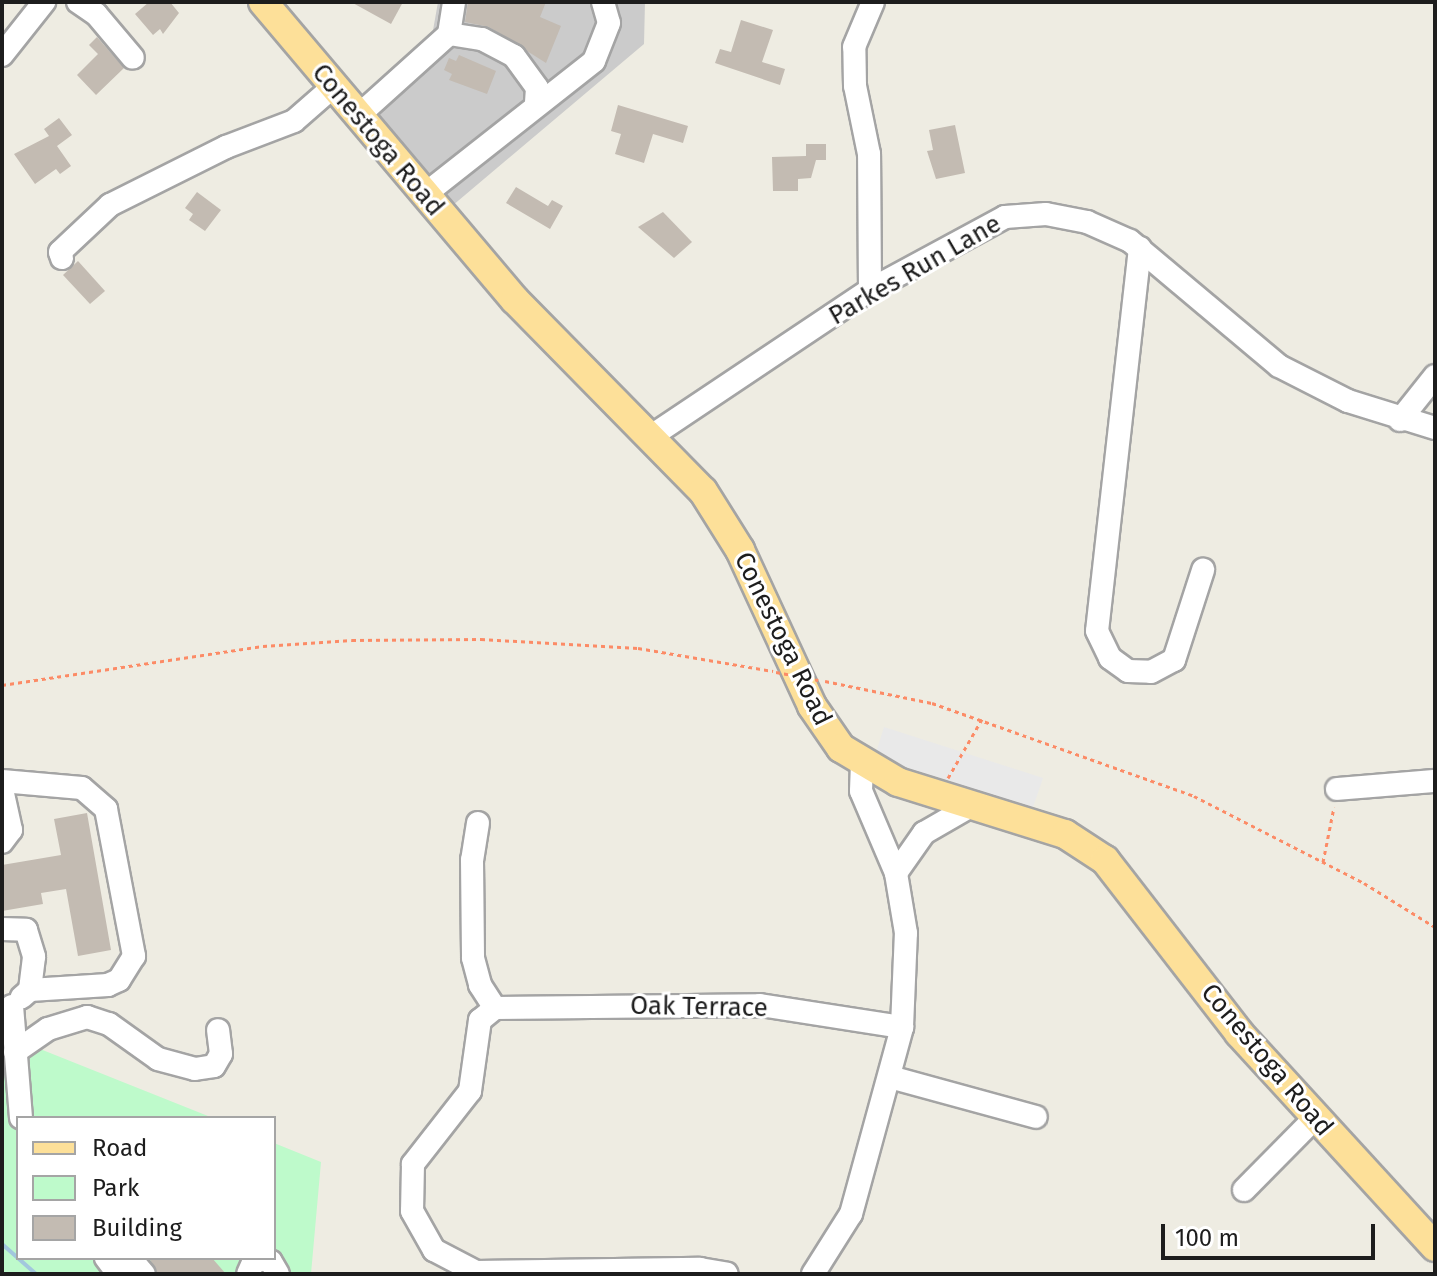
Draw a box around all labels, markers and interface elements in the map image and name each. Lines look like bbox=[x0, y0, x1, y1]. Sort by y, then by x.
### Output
street label: Conestoga Road bbox=[305, 58, 451, 222]
street label: Parkes Run Lane bbox=[823, 208, 1007, 332]
street label: Conestoga Road bbox=[728, 547, 838, 731]
street label: Conestoga Road bbox=[1194, 978, 1340, 1142]
street label: Oak Terrace bbox=[630, 990, 768, 1024]
legend bbox=[16, 1116, 276, 1260]
text: Road bbox=[92, 1134, 147, 1162]
text: Park bbox=[92, 1174, 139, 1202]
scale bar bbox=[1165, 1208, 1379, 1258]
text: Building bbox=[92, 1214, 182, 1242]
text: 100 m bbox=[1175, 1224, 1239, 1252]

